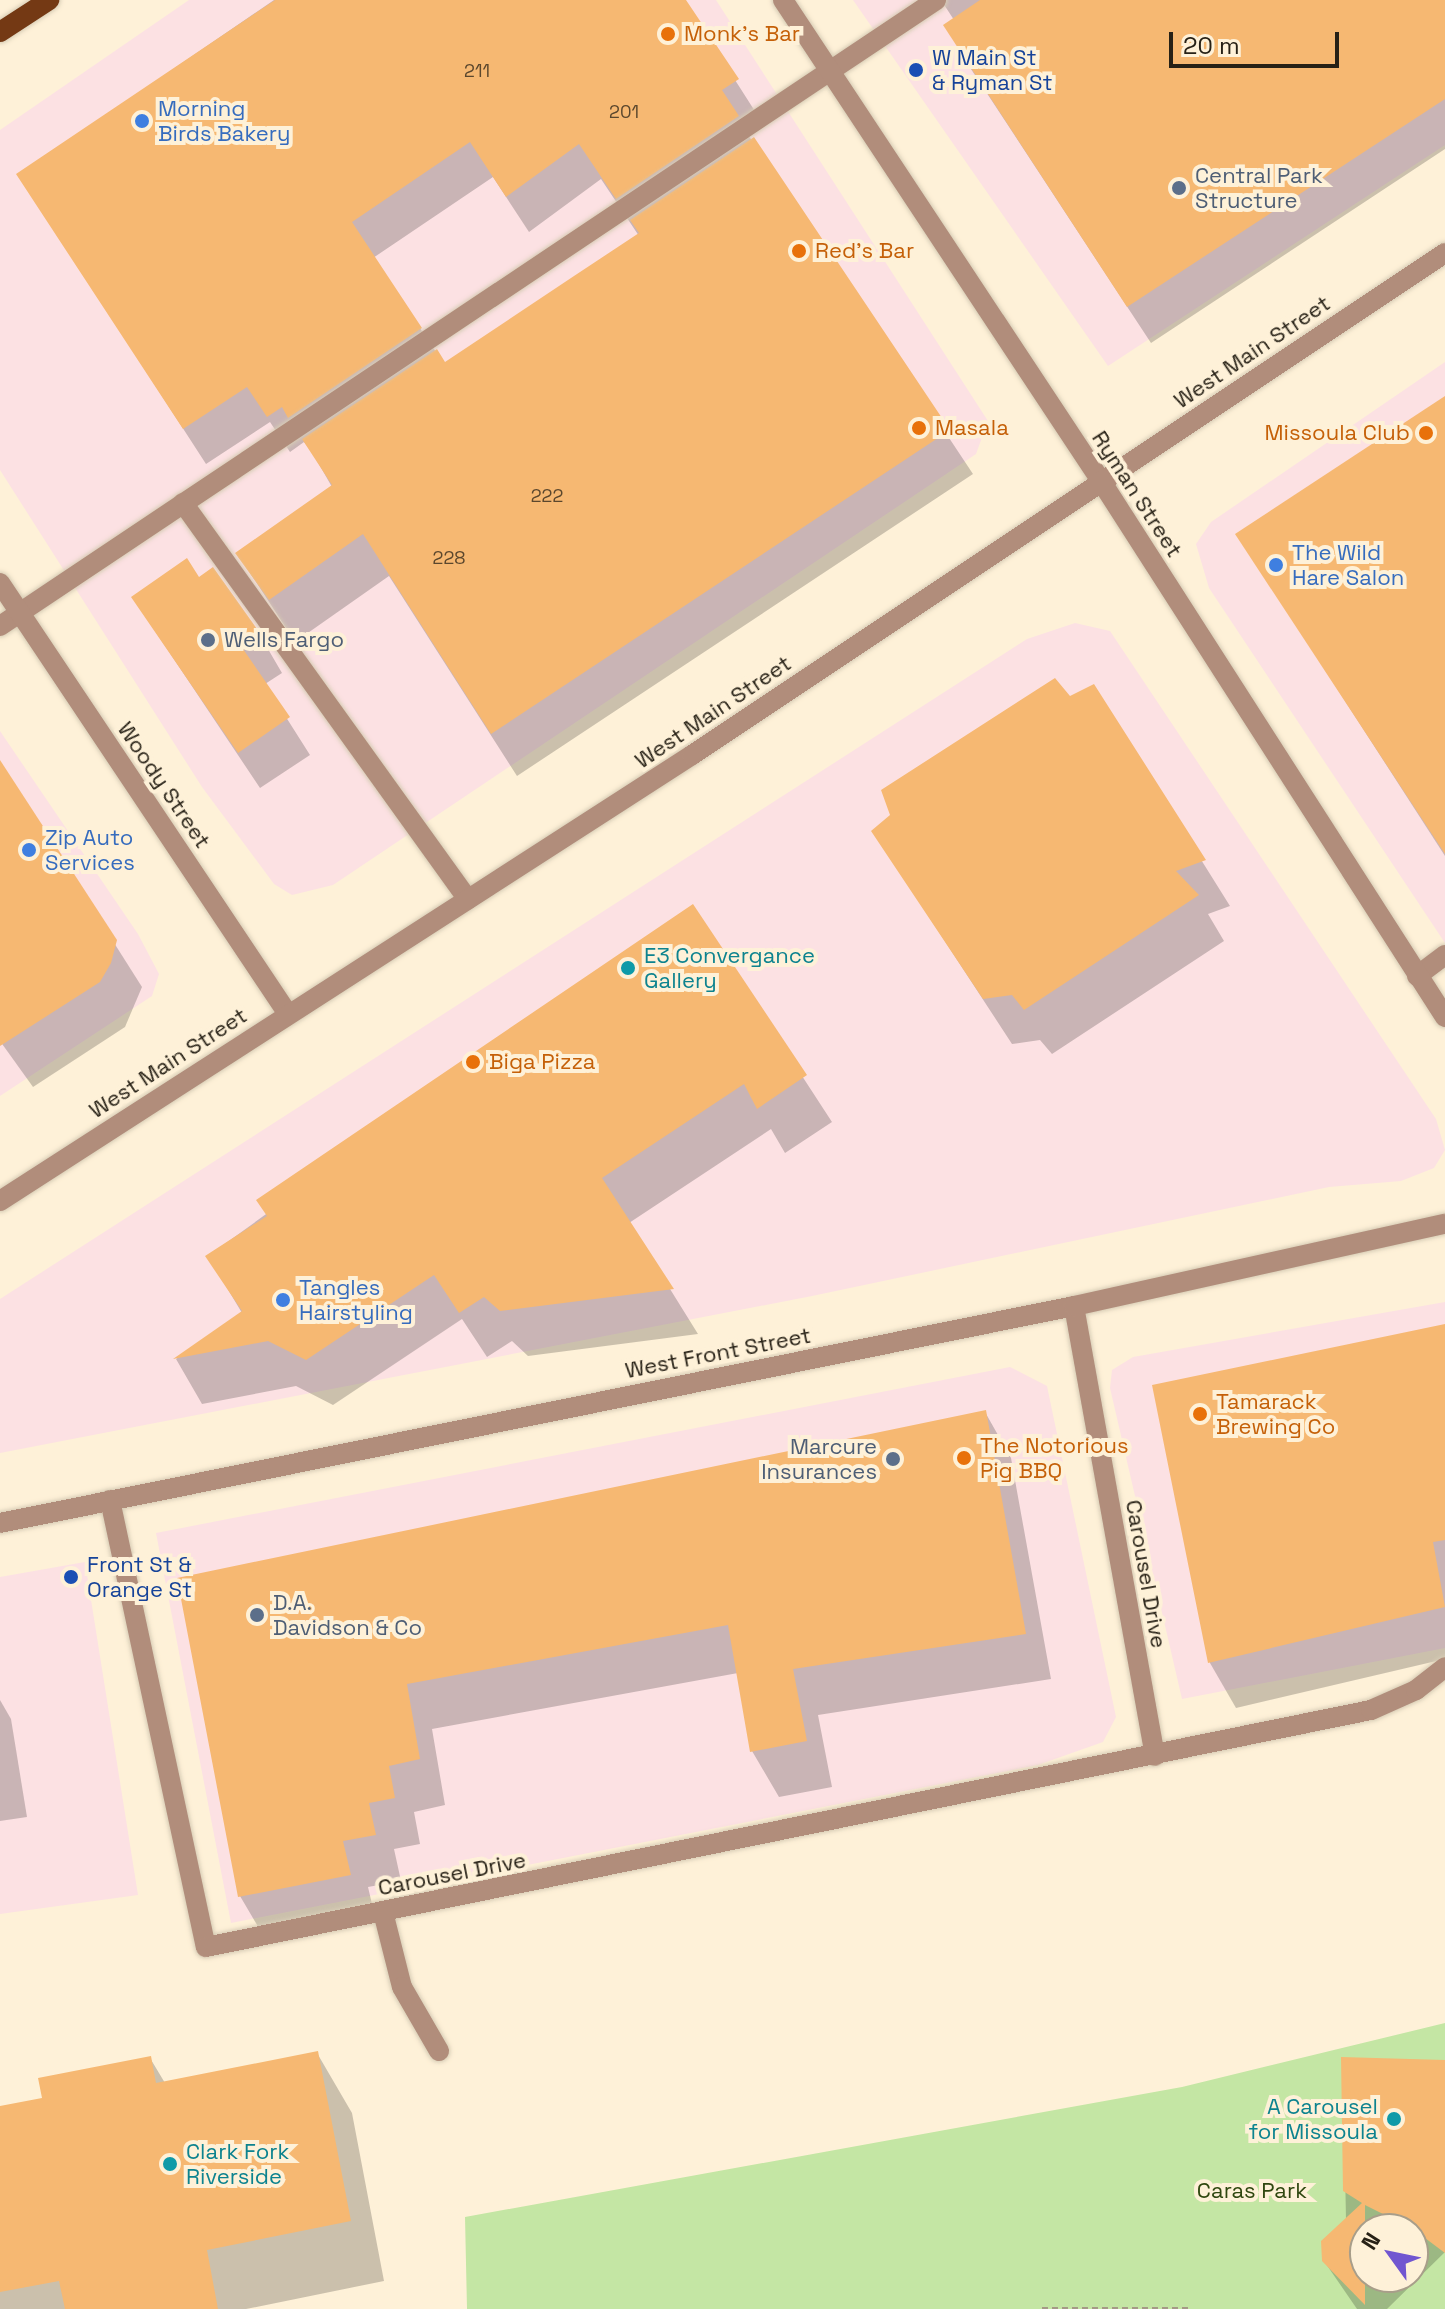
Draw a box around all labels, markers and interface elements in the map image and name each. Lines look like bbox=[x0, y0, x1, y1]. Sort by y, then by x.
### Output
scale bar bbox=[1173, 16, 1343, 66]
place label: Monk's Bar bbox=[684, 21, 800, 47]
marker: Monk's Bar bbox=[659, 25, 677, 43]
text: 20 m bbox=[1183, 30, 1240, 61]
place label: W Main St & Ryman St bbox=[932, 44, 1053, 96]
house number: 211 bbox=[464, 60, 490, 82]
marker: W Main St & Ryman St bbox=[907, 61, 925, 79]
place label: Morning Birds Bakery bbox=[158, 95, 290, 146]
house number: 201 bbox=[609, 101, 639, 123]
marker: Morning Birds Bakery bbox=[133, 112, 151, 130]
place label: Central Park Structure bbox=[1195, 162, 1323, 214]
marker: Central Park Structure bbox=[1170, 179, 1188, 197]
place label: Red's Bar bbox=[815, 238, 914, 264]
marker: Red's Bar bbox=[790, 242, 808, 260]
street label: West Main Street bbox=[1169, 290, 1335, 414]
place label: Masala bbox=[935, 415, 1009, 441]
marker: Masala bbox=[910, 419, 928, 437]
place label: Missoula Club bbox=[1264, 420, 1410, 446]
marker: Missoula Club bbox=[1417, 424, 1435, 442]
street label: Ryman Street bbox=[1086, 426, 1188, 562]
house number: 222 bbox=[531, 485, 563, 507]
place label: The Wild Hare Salon bbox=[1292, 539, 1404, 590]
house number: 228 bbox=[433, 547, 465, 569]
marker: The Wild Hare Salon bbox=[1267, 556, 1285, 574]
place label: Wells Fargo bbox=[224, 627, 344, 653]
marker: Wells Fargo bbox=[199, 631, 217, 649]
street label: West Main Street bbox=[630, 650, 796, 774]
street label: Woody Street bbox=[112, 717, 216, 853]
place label: Zip Auto Services bbox=[45, 824, 135, 876]
marker: Zip Auto Services bbox=[20, 841, 38, 859]
place label: E3 Convergance Gallery bbox=[644, 942, 815, 994]
marker: E3 Convergance Gallery bbox=[619, 959, 637, 977]
street label: West Main Street bbox=[84, 1002, 252, 1124]
place label: Biga Pizza bbox=[489, 1049, 595, 1075]
marker: Biga Pizza bbox=[464, 1053, 482, 1071]
place label: Tangles Hairstyling bbox=[299, 1274, 413, 1326]
marker: Tangles Hairstyling bbox=[274, 1291, 292, 1309]
street label: West Front Street bbox=[623, 1322, 813, 1384]
place label: Tamarack Brewing Co bbox=[1216, 1388, 1335, 1440]
marker: Tamarack Brewing Co bbox=[1191, 1405, 1209, 1423]
place label: The Notorious Pig BBQ bbox=[980, 1432, 1129, 1484]
place label: Marcure Insurances bbox=[761, 1433, 877, 1484]
marker: The Notorious Pig BBQ bbox=[955, 1449, 973, 1467]
marker: Marcure Insurances bbox=[884, 1450, 902, 1468]
street label: Carousel Drive bbox=[1120, 1498, 1172, 1650]
place label: Front St & Orange St bbox=[87, 1551, 192, 1602]
marker: Front St & Orange St bbox=[62, 1568, 80, 1586]
place label: D.A. Davidson & Co bbox=[273, 1589, 422, 1640]
marker: D.A. Davidson & Co bbox=[248, 1606, 266, 1624]
street label: Carousel Drive bbox=[376, 1847, 528, 1901]
place label: A Carousel for Missoula bbox=[1249, 2093, 1378, 2144]
marker: A Carousel for Missoula bbox=[1385, 2110, 1403, 2128]
place label: Clark Fork Riverside bbox=[186, 2138, 289, 2190]
marker: Clark Fork Riverside bbox=[161, 2155, 179, 2173]
park label: Caras Park bbox=[1197, 2178, 1307, 2204]
north arrow bbox=[1349, 2213, 1429, 2293]
text: N bbox=[1355, 2227, 1386, 2255]

